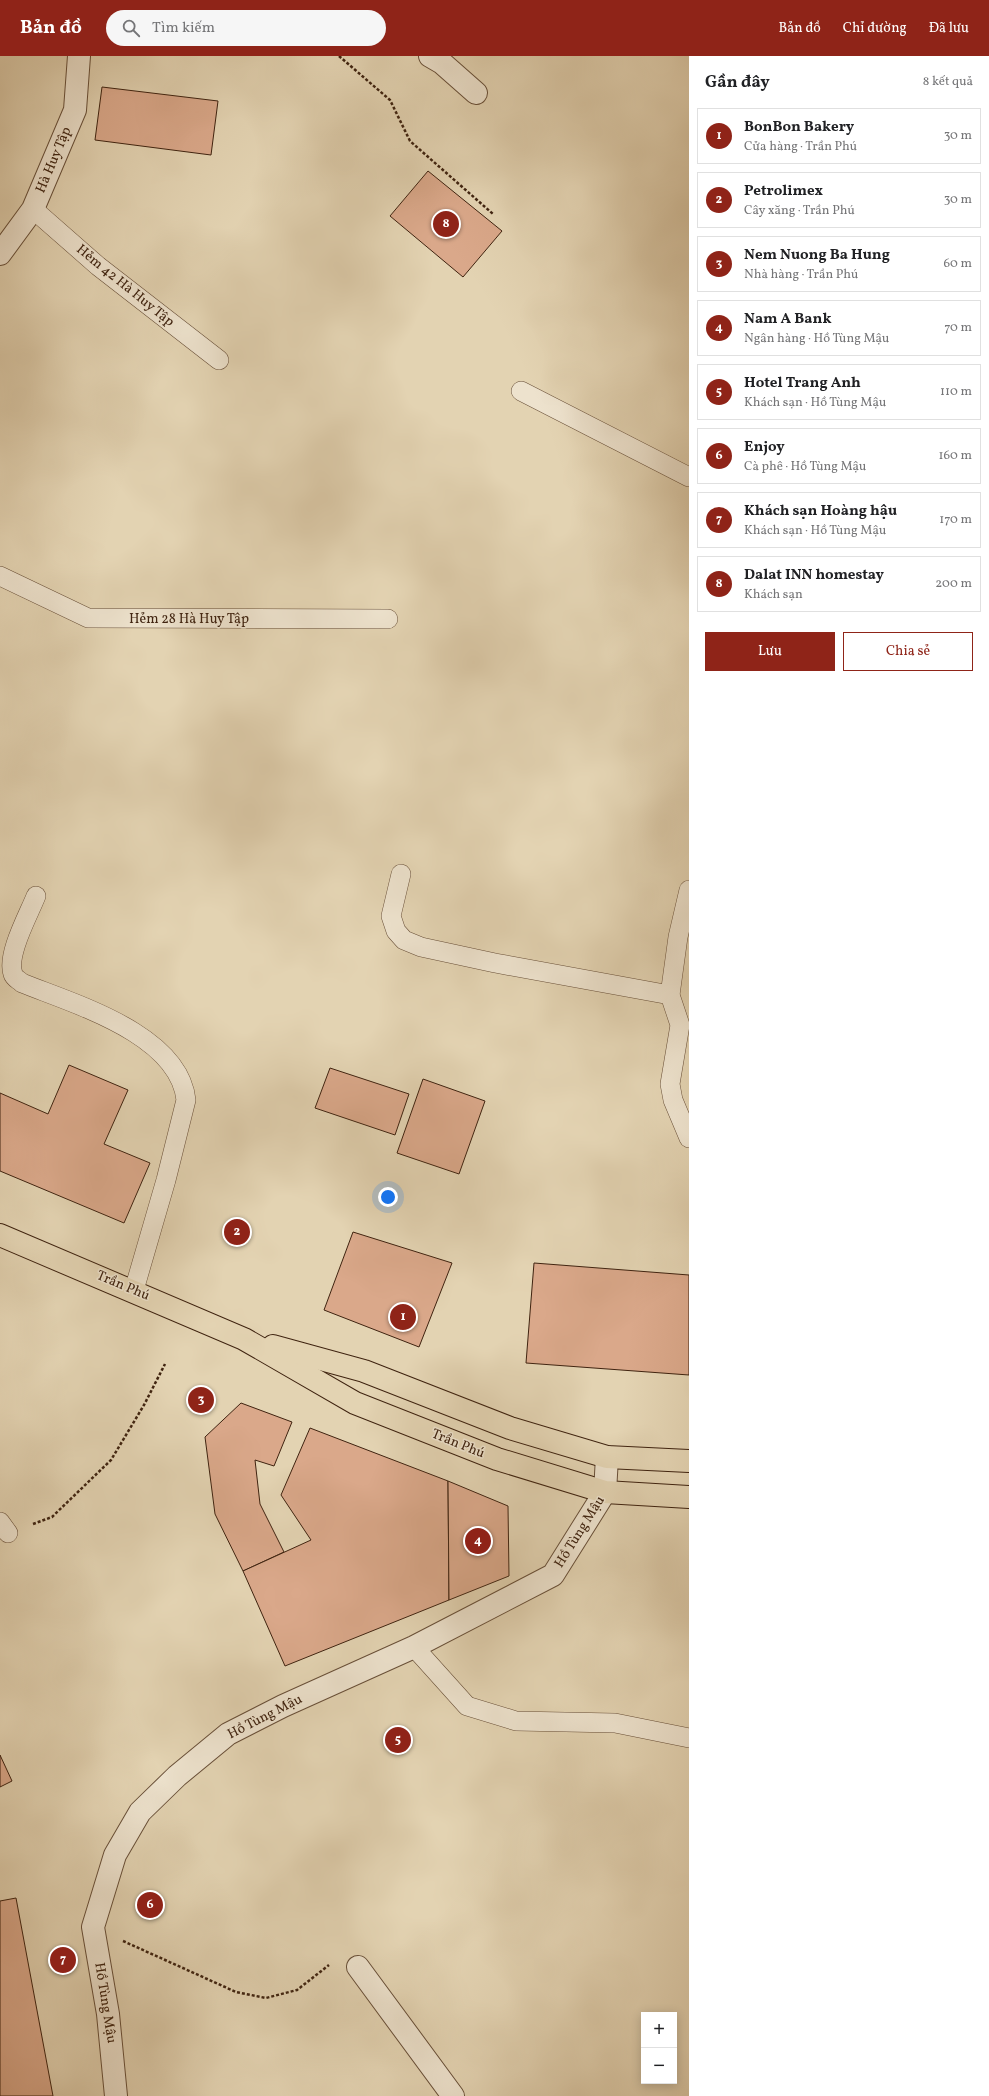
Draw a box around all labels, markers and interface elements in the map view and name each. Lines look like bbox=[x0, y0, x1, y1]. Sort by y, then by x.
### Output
search box bbox=[106, 10, 386, 46]
text: Bản đồ bbox=[20, 15, 82, 41]
icon: search bbox=[120, 17, 142, 39]
text: Tìm kiếm bbox=[152, 18, 215, 39]
text: Bản đồ bbox=[779, 19, 821, 38]
text: Chỉ đường bbox=[843, 19, 907, 38]
text: Đã lưu bbox=[929, 19, 969, 38]
text: Gần đây bbox=[705, 71, 770, 94]
text: 8 kết quả bbox=[923, 73, 973, 91]
text: BonBon Bakery bbox=[744, 117, 854, 138]
street label: Hà Huy Tập bbox=[32, 124, 76, 196]
text: 1 bbox=[716, 127, 722, 145]
text: 30 m bbox=[944, 127, 972, 145]
text: Cửa hàng · Trần Phú bbox=[744, 138, 857, 156]
text: Petrolimex bbox=[744, 181, 823, 202]
text: 2 bbox=[716, 191, 722, 209]
text: 30 m bbox=[944, 191, 972, 209]
text: Cây xăng · Trần Phú bbox=[744, 202, 855, 220]
pin: 8 bbox=[433, 209, 459, 239]
street label: Hẻm 42 Hà Huy Tập bbox=[72, 240, 178, 332]
text: Nem Nuong Ba Hung bbox=[744, 245, 890, 266]
text: 3 bbox=[716, 255, 722, 273]
text: 60 m bbox=[944, 255, 972, 273]
text: Nhà hàng · Trần Phú bbox=[744, 266, 858, 284]
text: Nam A Bank bbox=[744, 309, 831, 330]
text: 4 bbox=[715, 319, 723, 337]
text: 70 m bbox=[944, 319, 972, 337]
text: Ngân hàng · Hồ Tùng Mậu bbox=[744, 330, 889, 348]
text: Hotel Trang Anh bbox=[744, 373, 861, 394]
text: 5 bbox=[716, 383, 722, 401]
text: 110 m bbox=[940, 383, 972, 401]
text: Khách sạn · Hồ Tùng Mậu bbox=[744, 394, 886, 412]
text: Enjoy bbox=[744, 437, 785, 458]
text: 6 bbox=[715, 447, 723, 465]
text: 160 m bbox=[938, 447, 972, 465]
text: Cà phê · Hồ Tùng Mậu bbox=[744, 458, 866, 476]
text: Khách sạn Hoàng hậu bbox=[744, 501, 897, 522]
text: 7 bbox=[716, 511, 722, 529]
text: 170 m bbox=[939, 511, 972, 529]
text: Khách sạn · Hồ Tùng Mậu bbox=[744, 522, 886, 540]
text: Dalat INN homestay bbox=[744, 565, 884, 586]
text: 8 bbox=[715, 575, 723, 593]
text: 200 m bbox=[935, 575, 972, 593]
text: Khách sạn bbox=[744, 586, 803, 604]
street label: Hẻm 28 Hà Huy Tập bbox=[129, 610, 249, 629]
button: Lưu bbox=[705, 632, 835, 671]
button: Chia sẻ bbox=[843, 632, 973, 671]
your location bbox=[378, 1187, 398, 1207]
pin: 2 bbox=[224, 1217, 250, 1247]
street label: Trần Phú bbox=[94, 1266, 153, 1306]
pin: 1 bbox=[390, 1302, 416, 1332]
pin: 3 bbox=[188, 1385, 214, 1415]
street label: Trần Phú bbox=[428, 1425, 488, 1463]
street label: Hồ Tùng Mậu bbox=[550, 1492, 610, 1572]
pin: 4 bbox=[465, 1526, 491, 1556]
street label: Hồ Tùng Mậu bbox=[224, 1690, 306, 1744]
pin: 5 bbox=[385, 1725, 411, 1755]
pin: 6 bbox=[137, 1890, 163, 1920]
pin: 7 bbox=[50, 1945, 76, 1975]
street label: Hồ Tùng Mậu bbox=[89, 1961, 121, 2045]
map controls bbox=[641, 2012, 677, 2084]
button: + bbox=[641, 2012, 677, 2048]
button: − bbox=[641, 2048, 677, 2084]

